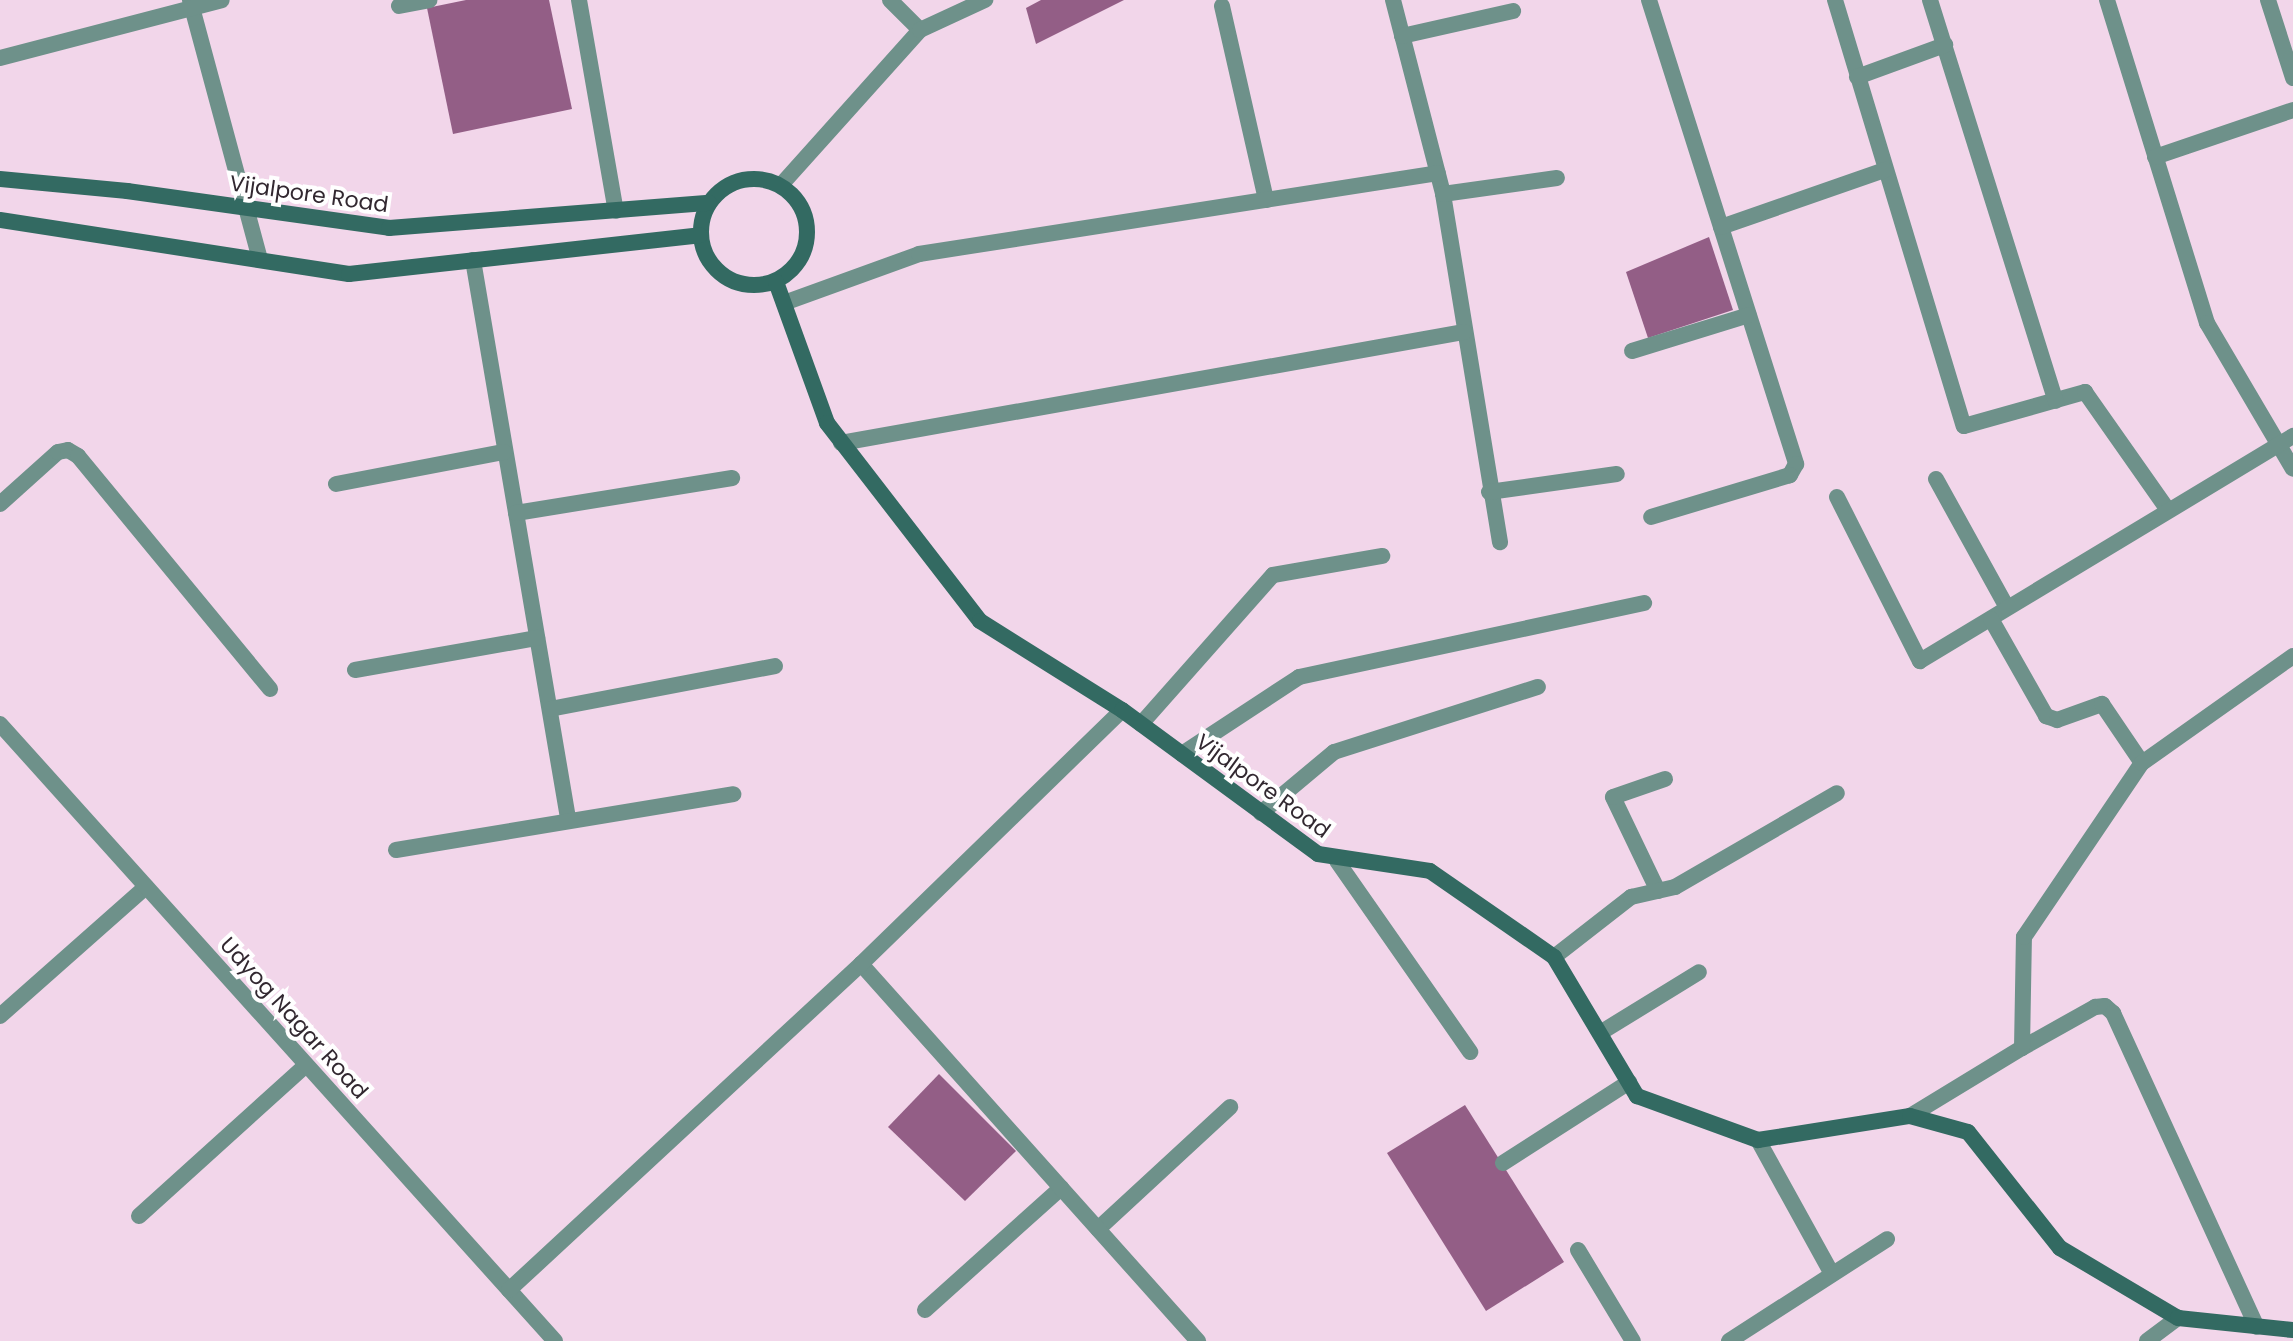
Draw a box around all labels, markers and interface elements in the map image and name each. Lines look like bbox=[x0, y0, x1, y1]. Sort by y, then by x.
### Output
street label: Vijalpore Road bbox=[228, 170, 390, 218]
street label: Vijalpore Road bbox=[1191, 728, 1335, 844]
street label: Udyog Nagar Road bbox=[215, 932, 373, 1104]

